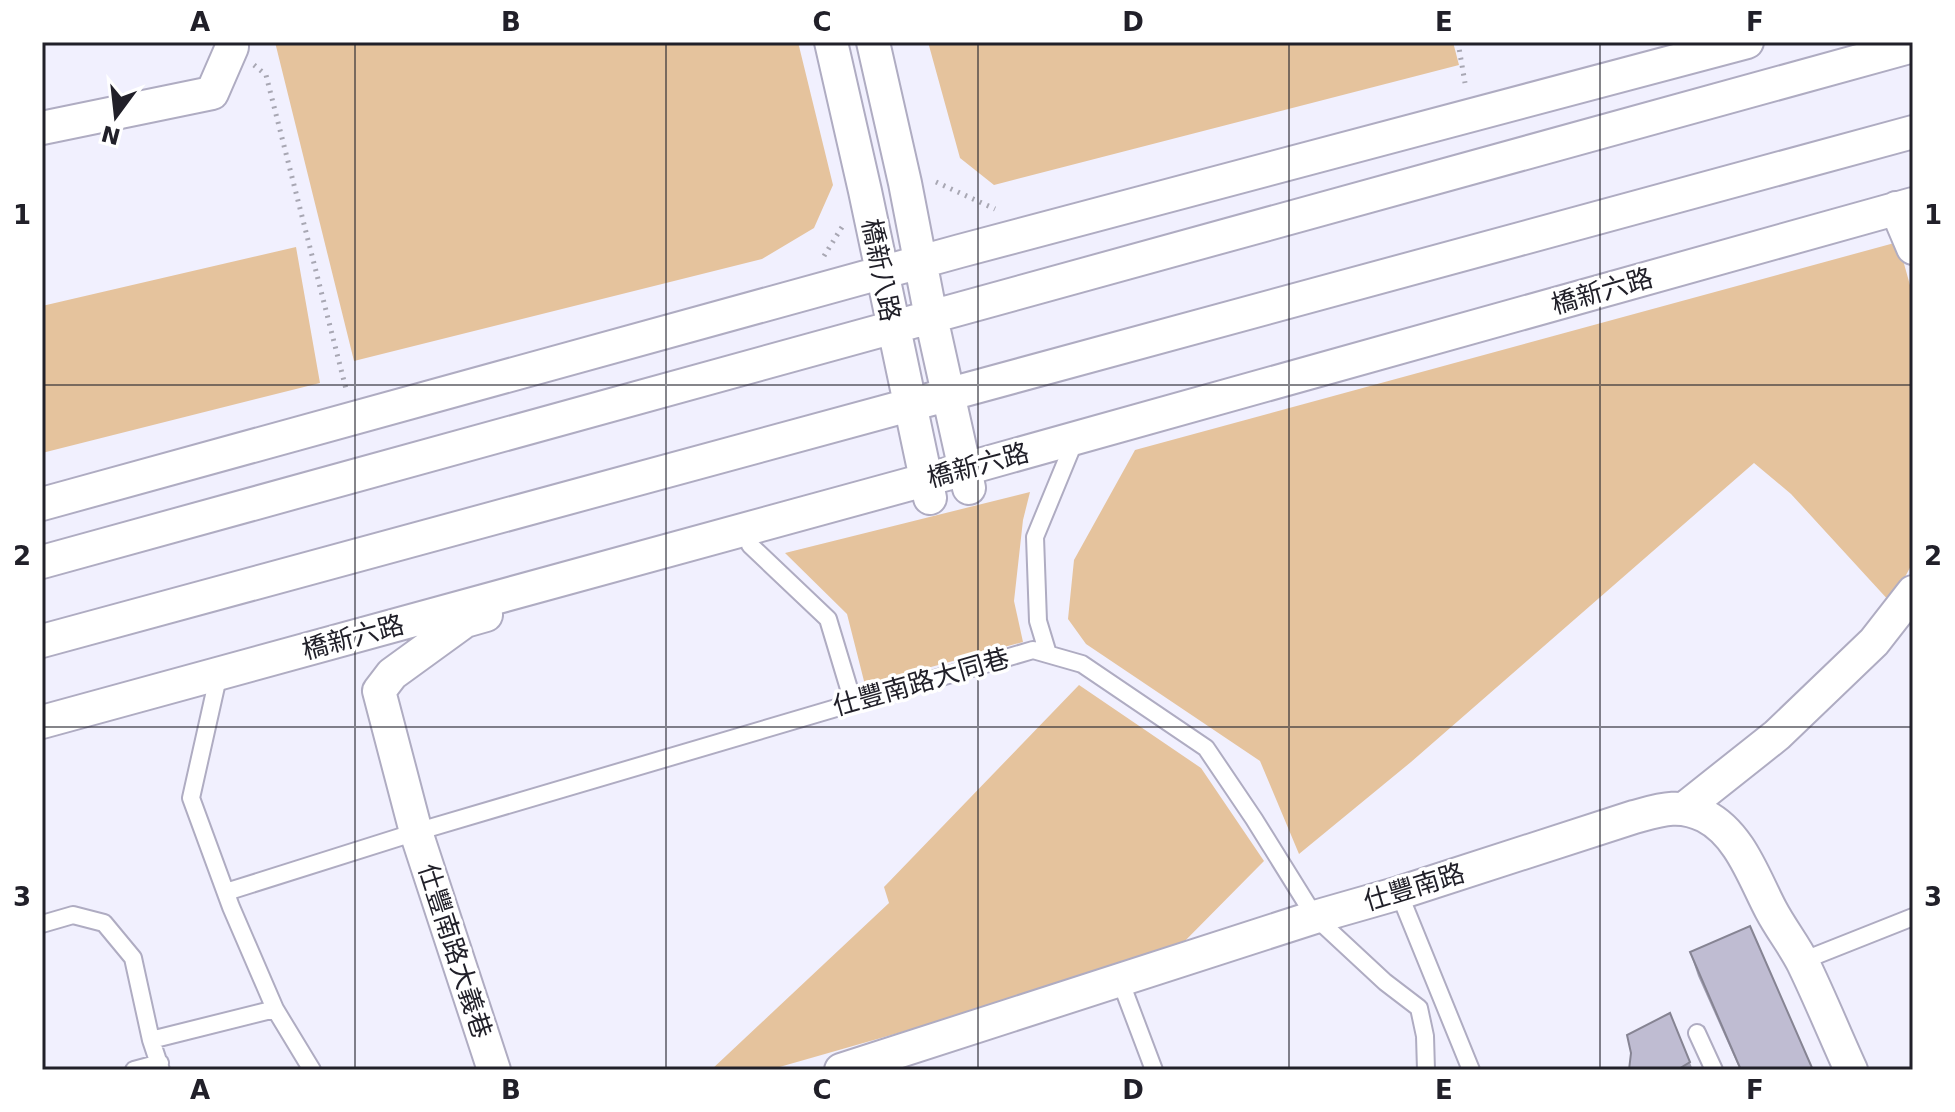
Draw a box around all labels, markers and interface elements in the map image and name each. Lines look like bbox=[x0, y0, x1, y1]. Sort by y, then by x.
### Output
text: A bbox=[190, 7, 210, 37]
text: B bbox=[501, 7, 521, 37]
text: C bbox=[812, 7, 832, 37]
text: D bbox=[1122, 7, 1144, 37]
text: E bbox=[1435, 7, 1453, 37]
text: F bbox=[1746, 7, 1764, 37]
north arrow bbox=[76, 76, 156, 156]
text: N bbox=[99, 120, 123, 149]
text: 1 bbox=[13, 200, 31, 230]
text: 1 bbox=[1924, 200, 1942, 230]
street label: 橋新八路 bbox=[856, 216, 906, 324]
street label: 橋新六路 bbox=[1548, 262, 1656, 320]
street label: 橋新六路 bbox=[924, 437, 1032, 493]
text: 2 bbox=[13, 541, 31, 571]
text: 2 bbox=[1924, 541, 1942, 571]
street label: 橋新六路 bbox=[299, 609, 407, 665]
street label: 仕豐南路大同巷 bbox=[829, 642, 1013, 722]
street label: 仕豐南路 bbox=[1360, 857, 1468, 917]
street label: 仕豐南路大義巷 bbox=[413, 860, 497, 1042]
text: 3 bbox=[13, 882, 31, 912]
text: 3 bbox=[1924, 882, 1942, 912]
text: A bbox=[190, 1075, 210, 1105]
text: B bbox=[501, 1075, 521, 1105]
text: C bbox=[812, 1075, 832, 1105]
text: D bbox=[1122, 1075, 1144, 1105]
text: E bbox=[1435, 1075, 1453, 1105]
text: F bbox=[1746, 1075, 1764, 1105]

